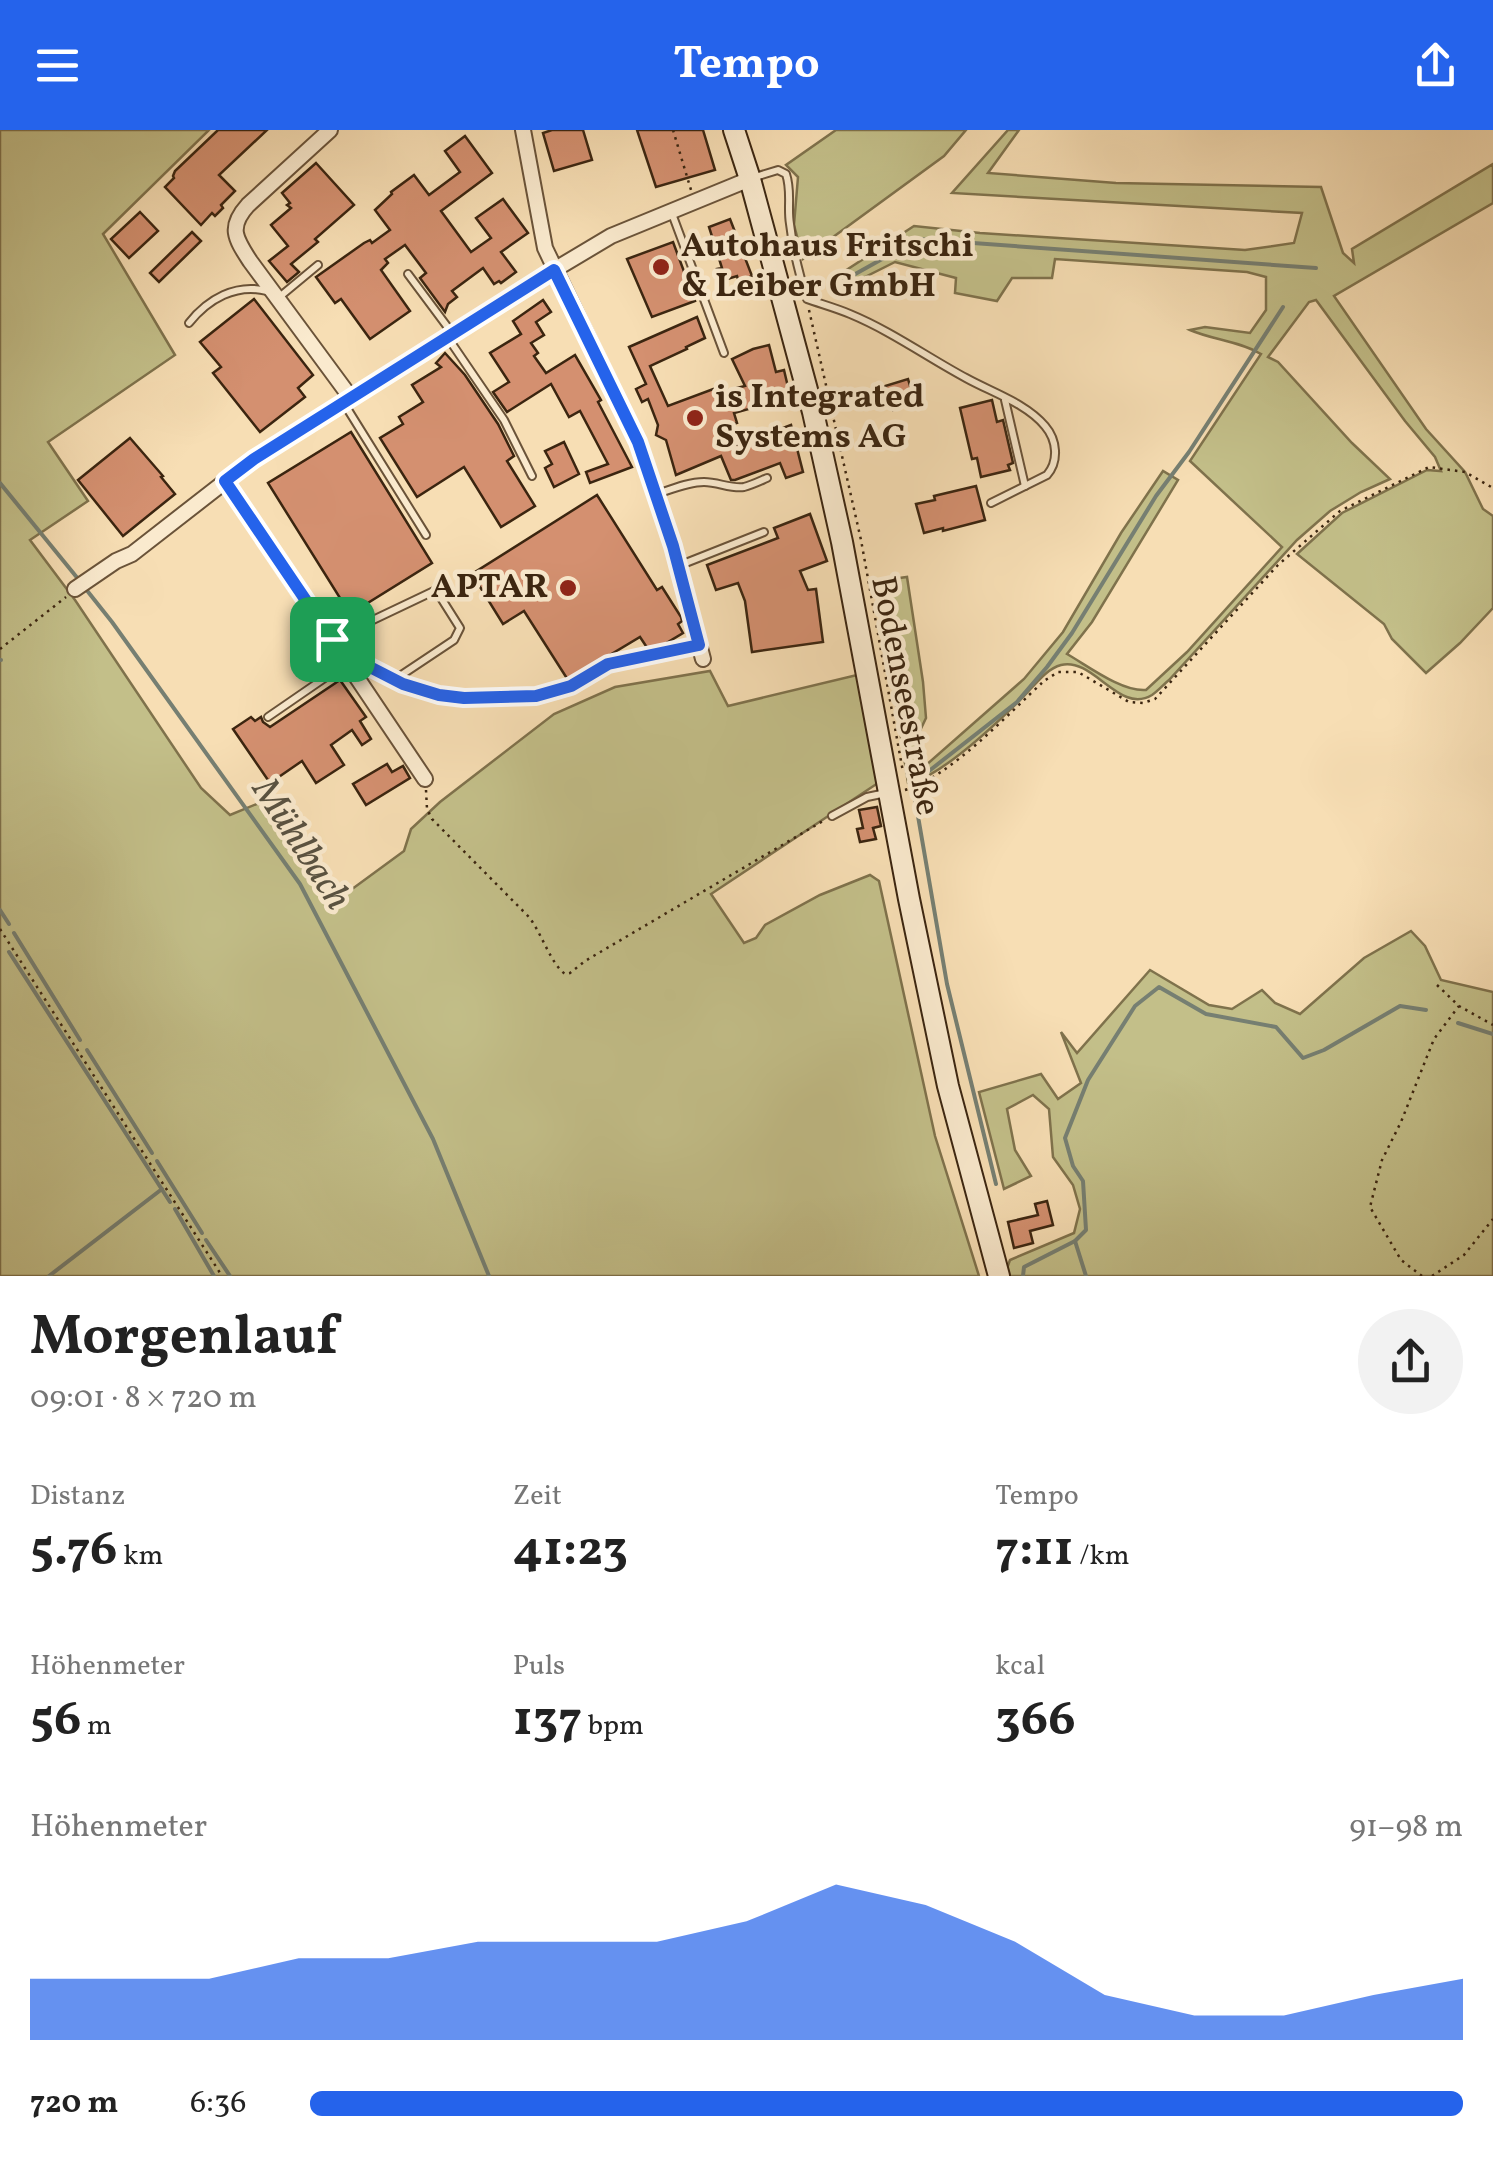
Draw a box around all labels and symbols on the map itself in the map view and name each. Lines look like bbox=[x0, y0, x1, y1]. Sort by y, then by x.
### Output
place label: Autohaus Fritschi & Leiber GmbH bbox=[681, 223, 974, 311]
marker: Autohaus Fritschi & Leiber GmbH bbox=[650, 256, 672, 278]
place label: is Integrated Systems AG bbox=[715, 374, 924, 462]
marker: is Integrated Systems AG bbox=[684, 407, 706, 429]
place label: APTAR bbox=[431, 564, 548, 612]
street label: Bodenseestraße bbox=[857, 572, 951, 820]
marker: APTAR bbox=[557, 577, 579, 599]
pin bbox=[290, 597, 375, 682]
water label: Mühlbach bbox=[236, 767, 362, 921]

